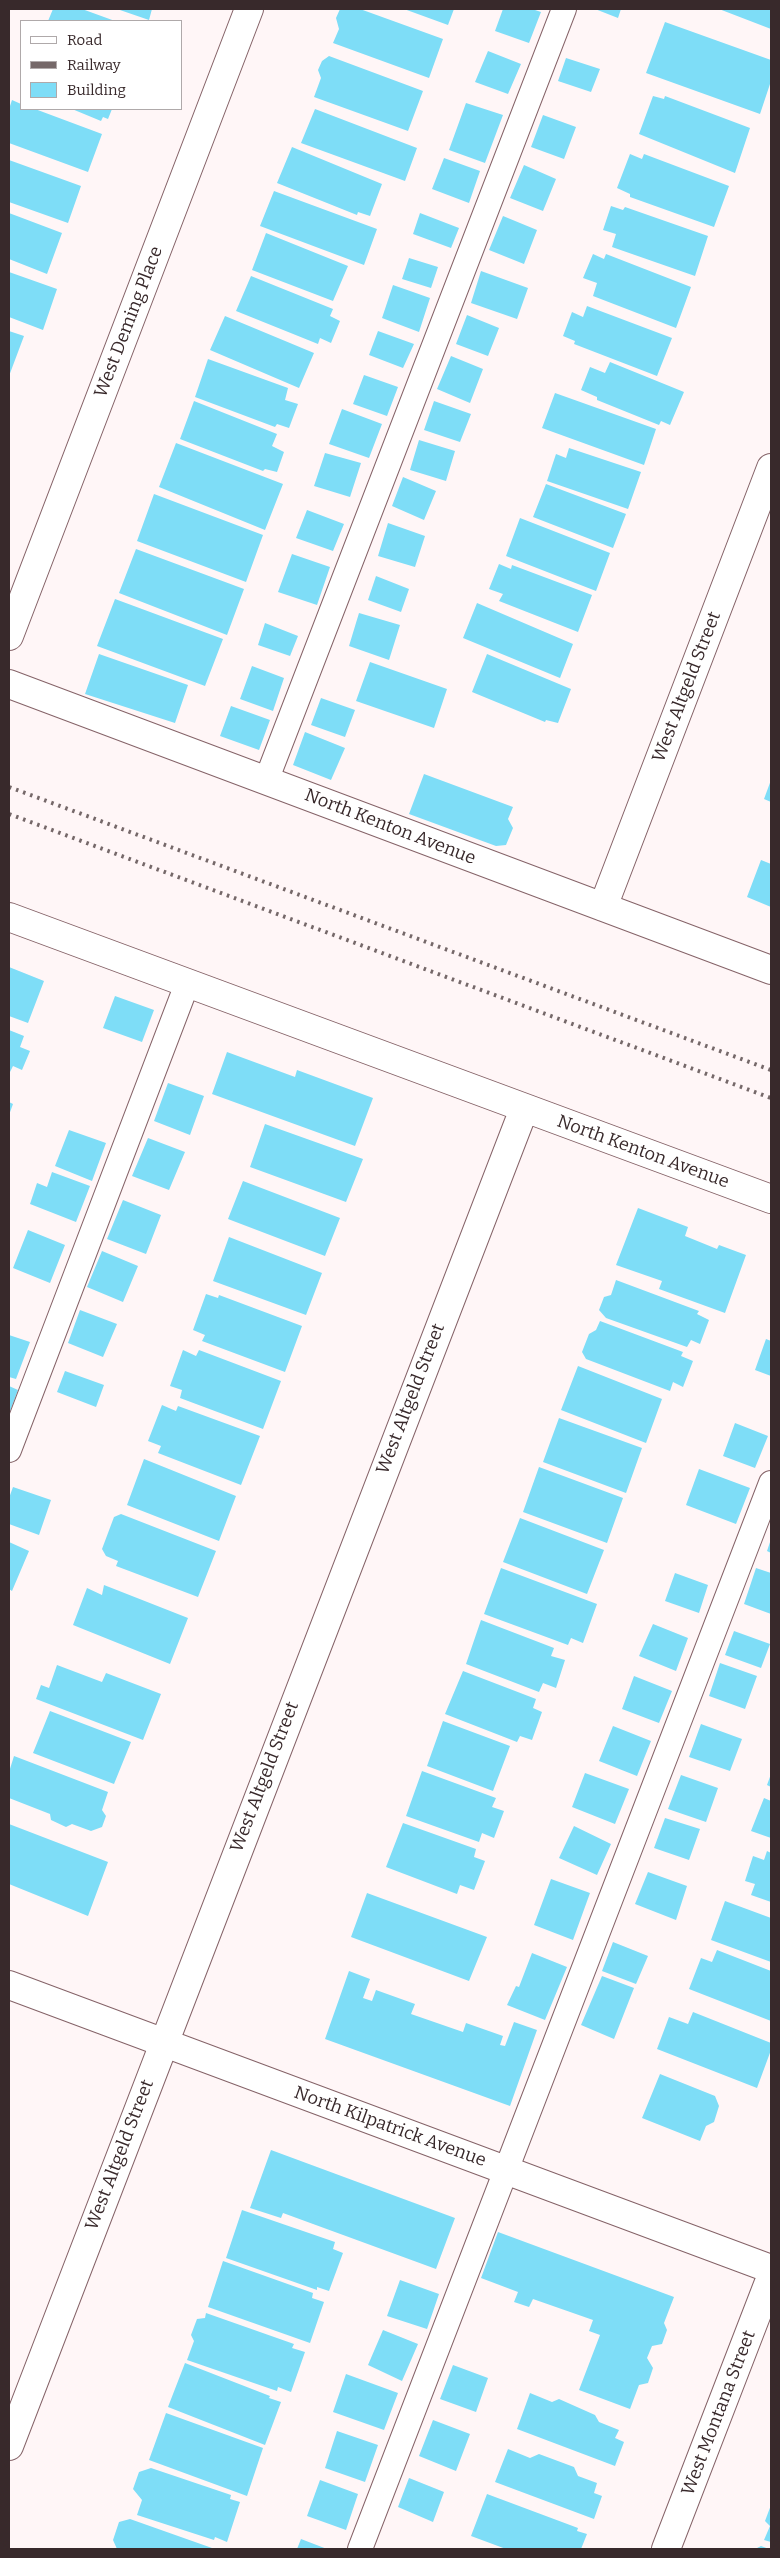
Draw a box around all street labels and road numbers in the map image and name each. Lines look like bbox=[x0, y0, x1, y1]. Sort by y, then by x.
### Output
street label: West Deming Place bbox=[90, 243, 168, 401]
street label: West Altgeld Street bbox=[648, 609, 726, 765]
street label: North Kenton Avenue bbox=[301, 784, 479, 870]
street label: North Kenton Avenue bbox=[554, 1111, 732, 1193]
street label: West Altgeld Street bbox=[372, 1321, 450, 1477]
street label: West Altgeld Street bbox=[226, 1699, 304, 1855]
street label: West Altgeld Street bbox=[81, 2077, 159, 2233]
street label: North Kilpatrick Avenue bbox=[291, 2082, 489, 2172]
street label: West Montana Street bbox=[678, 2327, 760, 2499]

